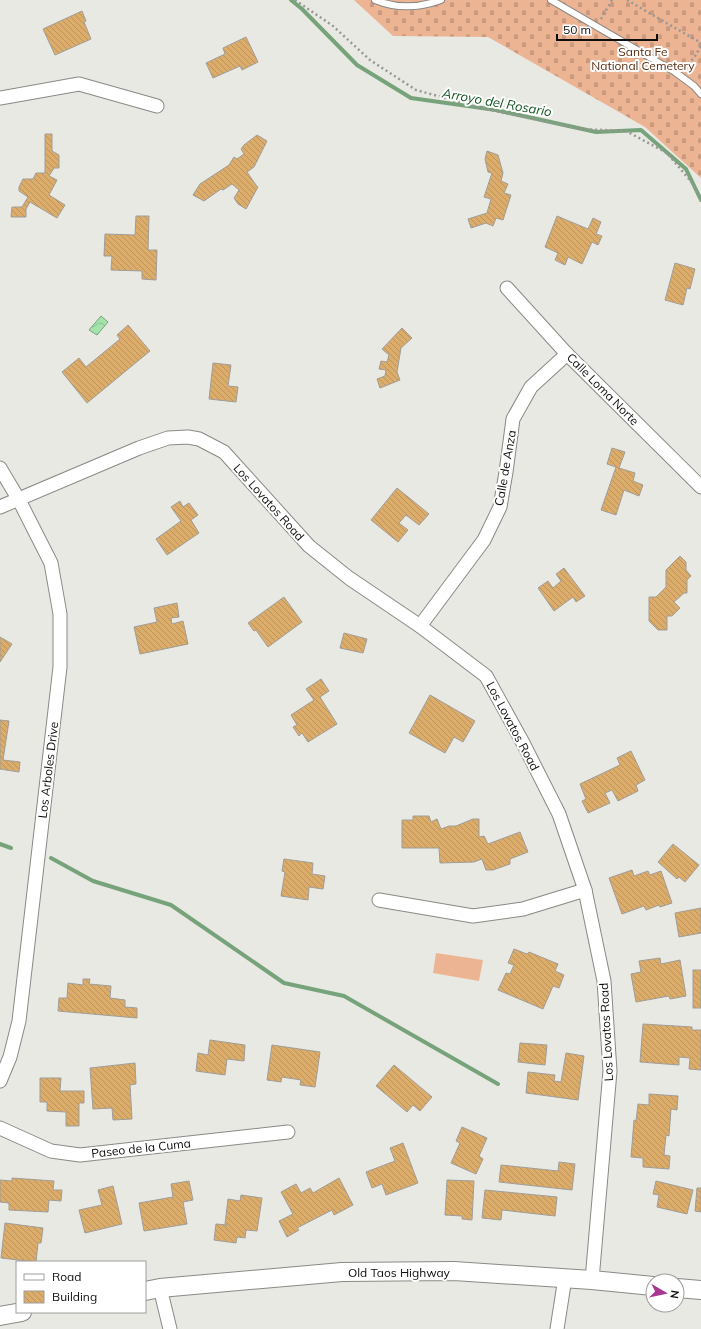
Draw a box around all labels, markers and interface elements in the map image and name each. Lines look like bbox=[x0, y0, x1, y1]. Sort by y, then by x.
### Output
scale bar bbox=[557, 16, 657, 42]
text: 50 m bbox=[563, 22, 591, 37]
park label: Santa Fe National Cemetery bbox=[591, 44, 695, 73]
water label: Arroyo del Rosario bbox=[440, 84, 553, 120]
street label: Calle Loma Norte bbox=[564, 350, 642, 428]
street label: Calle de Anza bbox=[491, 429, 519, 507]
street label: Los Lovatos Road bbox=[230, 460, 308, 544]
street label: Los Lovatos Road bbox=[483, 679, 543, 773]
street label: Los Arboles Drive bbox=[35, 721, 61, 819]
street label: Los Lovatos Road bbox=[596, 982, 616, 1082]
street label: Paseo de la Cuma bbox=[91, 1135, 191, 1161]
legend bbox=[16, 1261, 146, 1313]
street label: Old Taos Highway bbox=[348, 1265, 451, 1280]
text: Road bbox=[52, 1269, 81, 1284]
north arrow bbox=[645, 1273, 685, 1313]
text: Building bbox=[52, 1289, 97, 1304]
text: N bbox=[667, 1289, 682, 1300]

